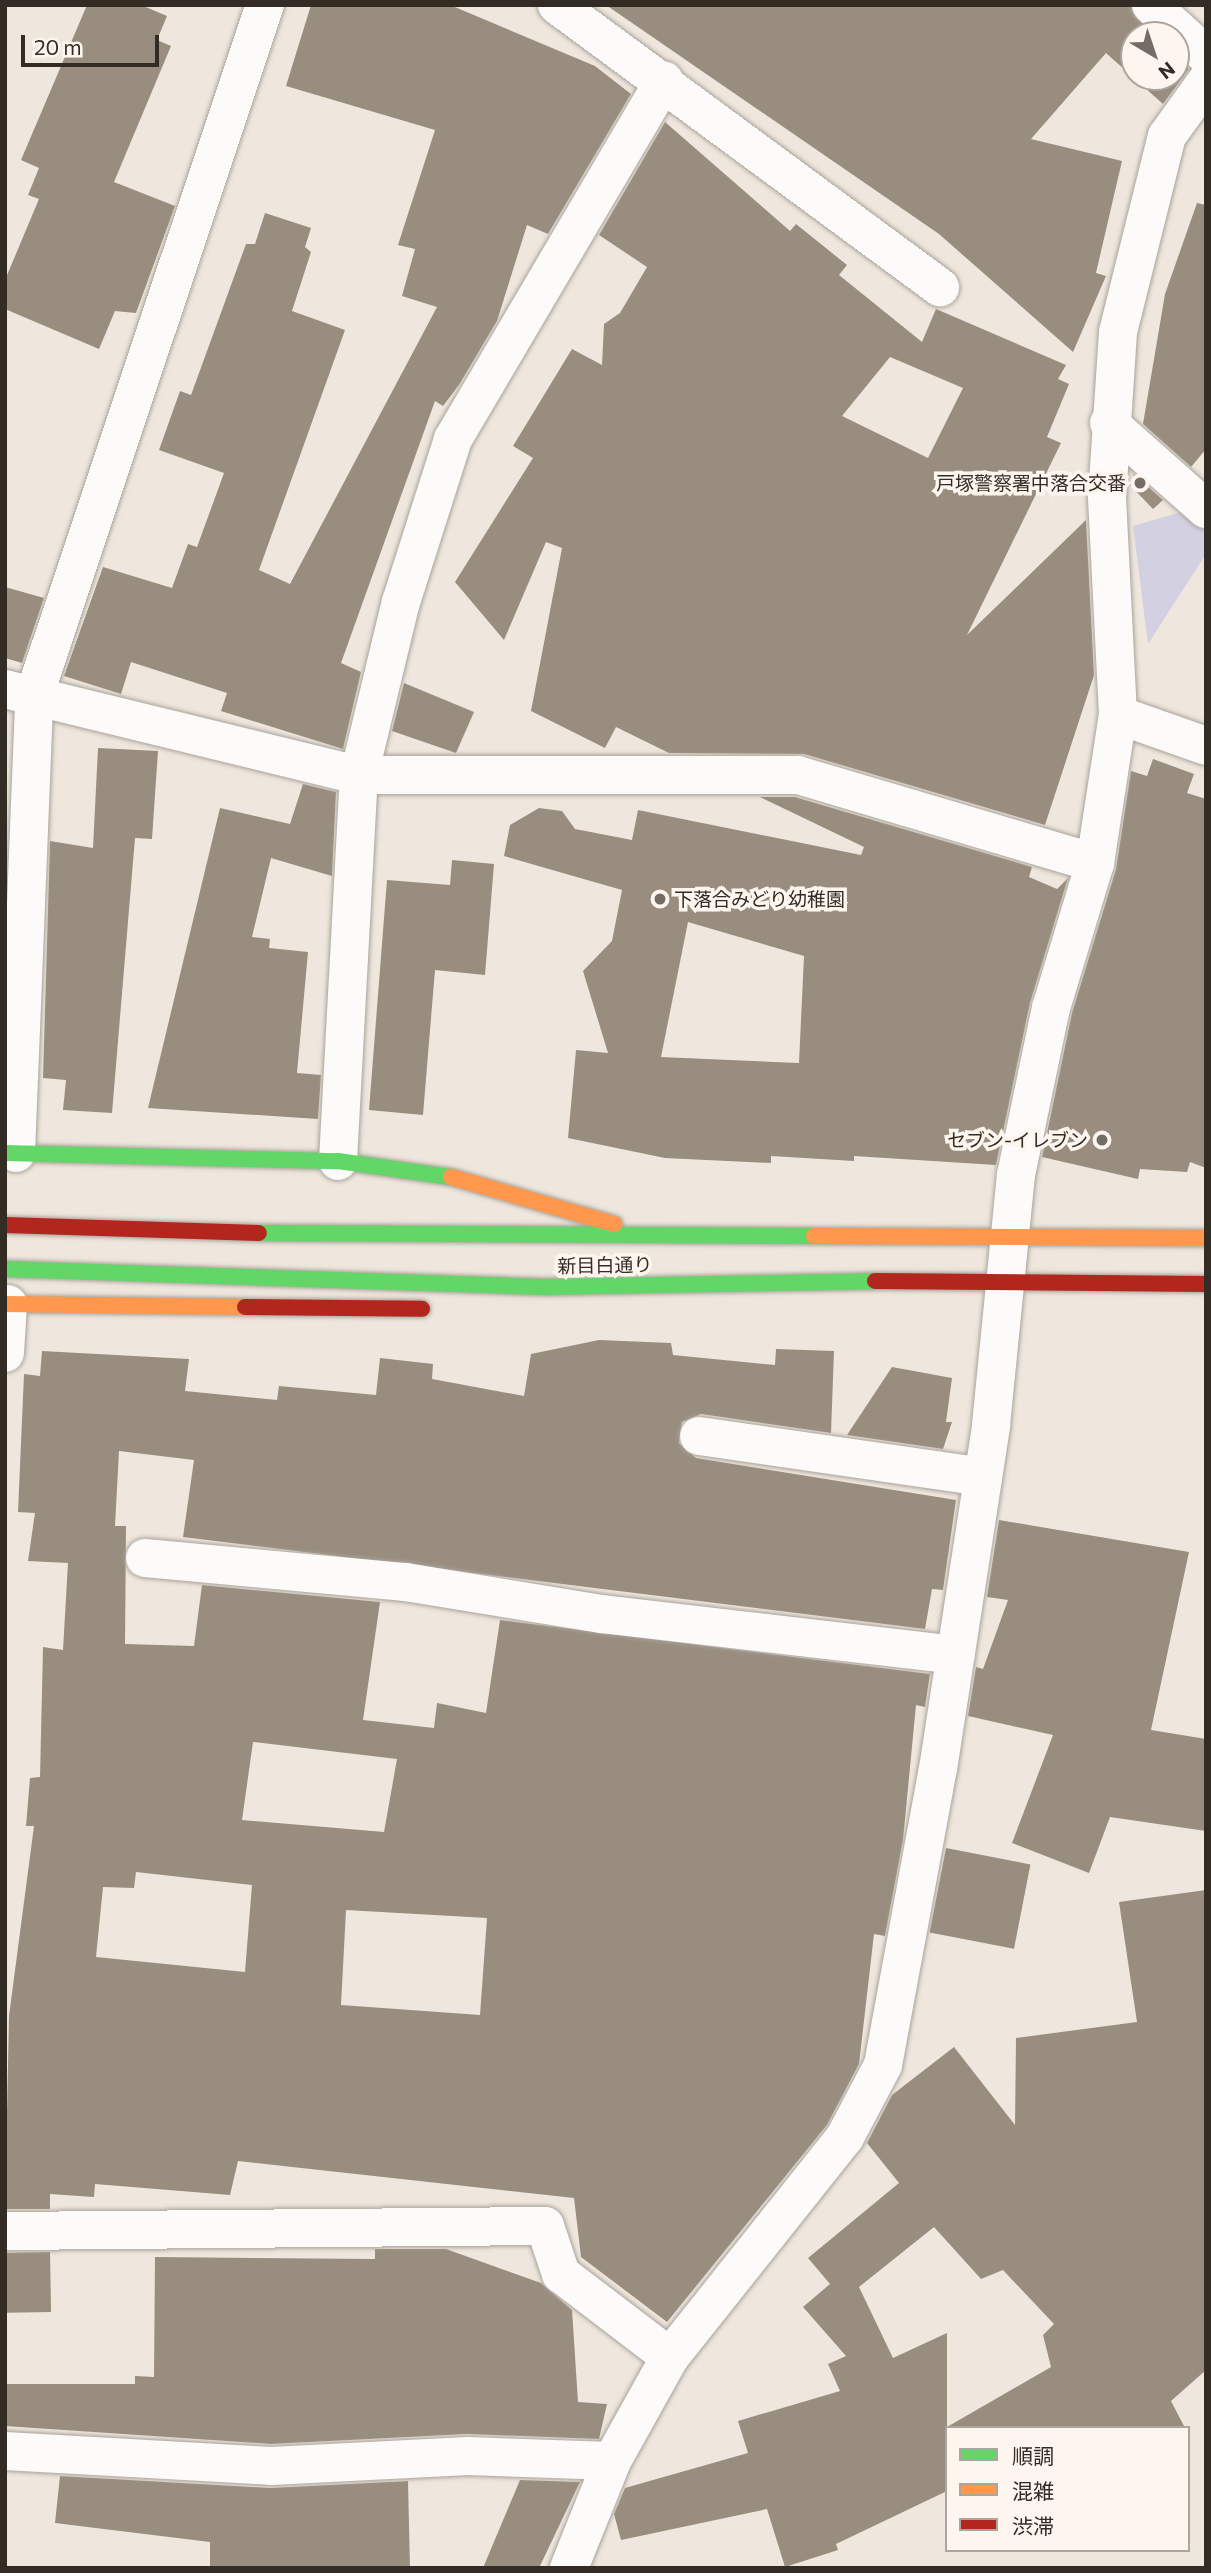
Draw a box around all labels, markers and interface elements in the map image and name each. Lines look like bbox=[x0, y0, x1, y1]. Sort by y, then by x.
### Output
scale bar bbox=[24, 21, 163, 65]
north arrow bbox=[1120, 21, 1190, 91]
text: 20 m bbox=[34, 34, 82, 59]
text: N bbox=[1154, 58, 1180, 85]
place label: 戸塚警察署中落合交番 bbox=[936, 472, 1126, 494]
marker: 戸塚警察署中落合交番 bbox=[1132, 475, 1148, 491]
place label: 下落合みどり幼稚園 bbox=[674, 888, 845, 910]
marker: 下落合みどり幼稚園 bbox=[652, 891, 668, 907]
place label: セブン-イレブン bbox=[947, 1129, 1088, 1151]
marker: セブン-イレブン bbox=[1094, 1132, 1110, 1148]
street label: 新目白通り bbox=[557, 1253, 653, 1277]
legend bbox=[945, 2426, 1190, 2552]
text: 順調 bbox=[1012, 2443, 1054, 2468]
text: 混雑 bbox=[1012, 2478, 1054, 2503]
text: 渋滞 bbox=[1012, 2513, 1054, 2538]

